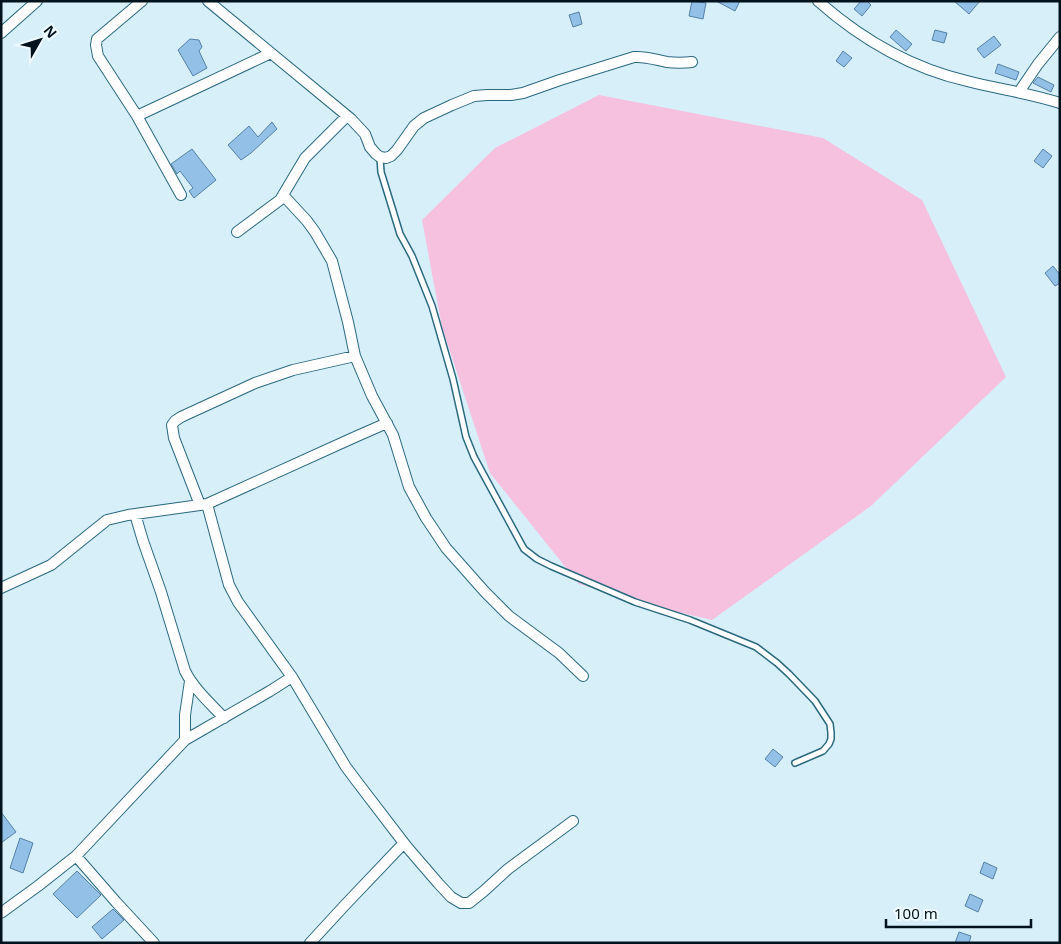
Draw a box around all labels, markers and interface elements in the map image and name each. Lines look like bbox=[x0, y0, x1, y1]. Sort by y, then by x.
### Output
north arrow bbox=[15, 15, 65, 65]
text: N bbox=[40, 21, 61, 42]
scale bar bbox=[886, 896, 1031, 928]
text: 100 m bbox=[894, 903, 938, 923]

